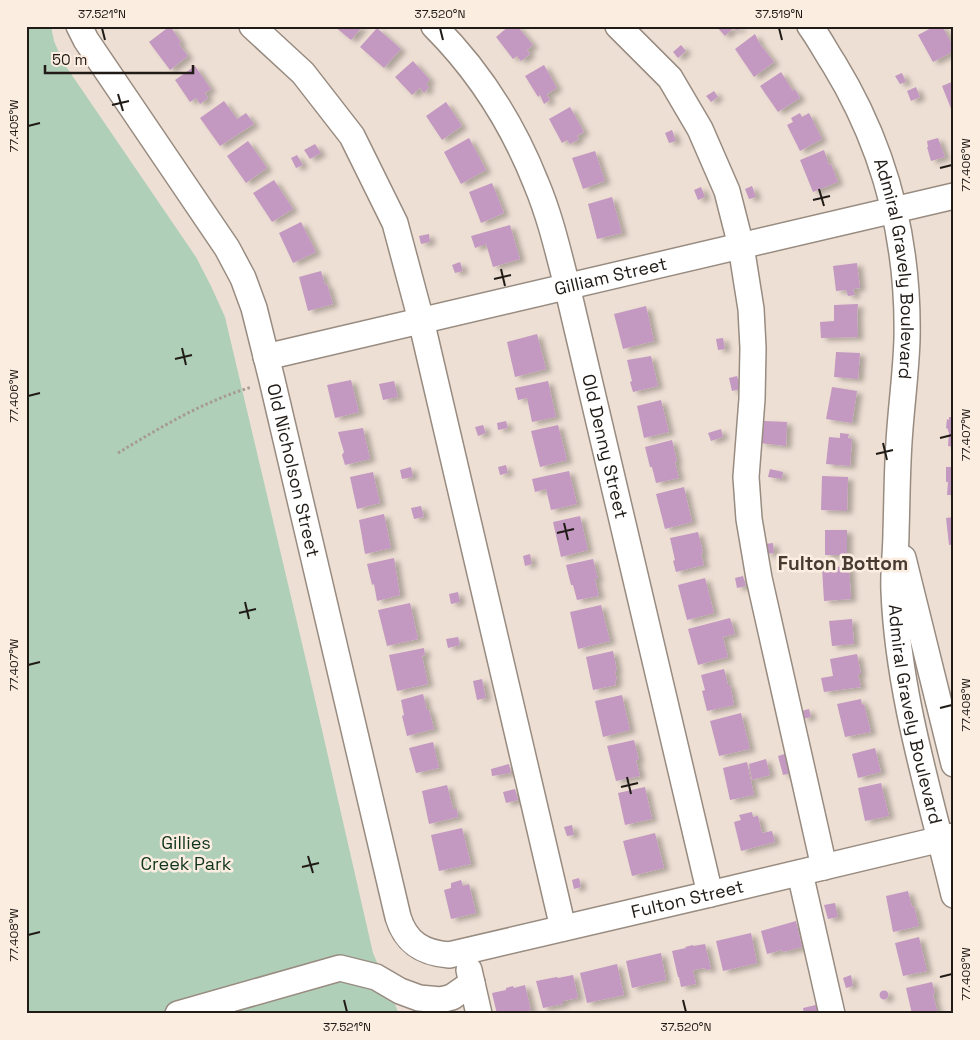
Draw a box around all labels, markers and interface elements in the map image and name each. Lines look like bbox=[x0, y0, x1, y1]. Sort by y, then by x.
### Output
text: 37.521°N bbox=[78, 6, 126, 22]
text: 37.520°N bbox=[415, 6, 465, 22]
text: 37.519°N bbox=[755, 6, 803, 22]
scale bar bbox=[45, 42, 192, 74]
text: 50 m bbox=[52, 50, 87, 69]
text: 77.405°W bbox=[6, 99, 22, 153]
text: 77.406°W bbox=[958, 138, 974, 192]
street label: Admiral Gravely Boulevard bbox=[869, 155, 919, 380]
street label: Gilliam Street bbox=[552, 252, 669, 300]
text: 77.406°W bbox=[6, 369, 22, 423]
street label: Old Denny Street bbox=[577, 372, 633, 521]
street label: Old Nicholson Street bbox=[262, 381, 325, 559]
text: 77.407°W bbox=[958, 408, 974, 461]
district label: Fulton Bottom bbox=[778, 551, 908, 576]
street label: Admiral Gravely Boulevard bbox=[884, 603, 948, 826]
text: 77.407°W bbox=[6, 638, 22, 691]
text: 77.408°W bbox=[958, 678, 974, 732]
park label: Gillies Creek Park bbox=[140, 831, 232, 875]
street label: Fulton Street bbox=[629, 874, 746, 923]
text: 77.408°W bbox=[6, 908, 22, 962]
text: 77.409°W bbox=[958, 947, 974, 1001]
text: 37.521°N bbox=[323, 1019, 371, 1035]
text: 37.520°N bbox=[661, 1019, 711, 1035]

